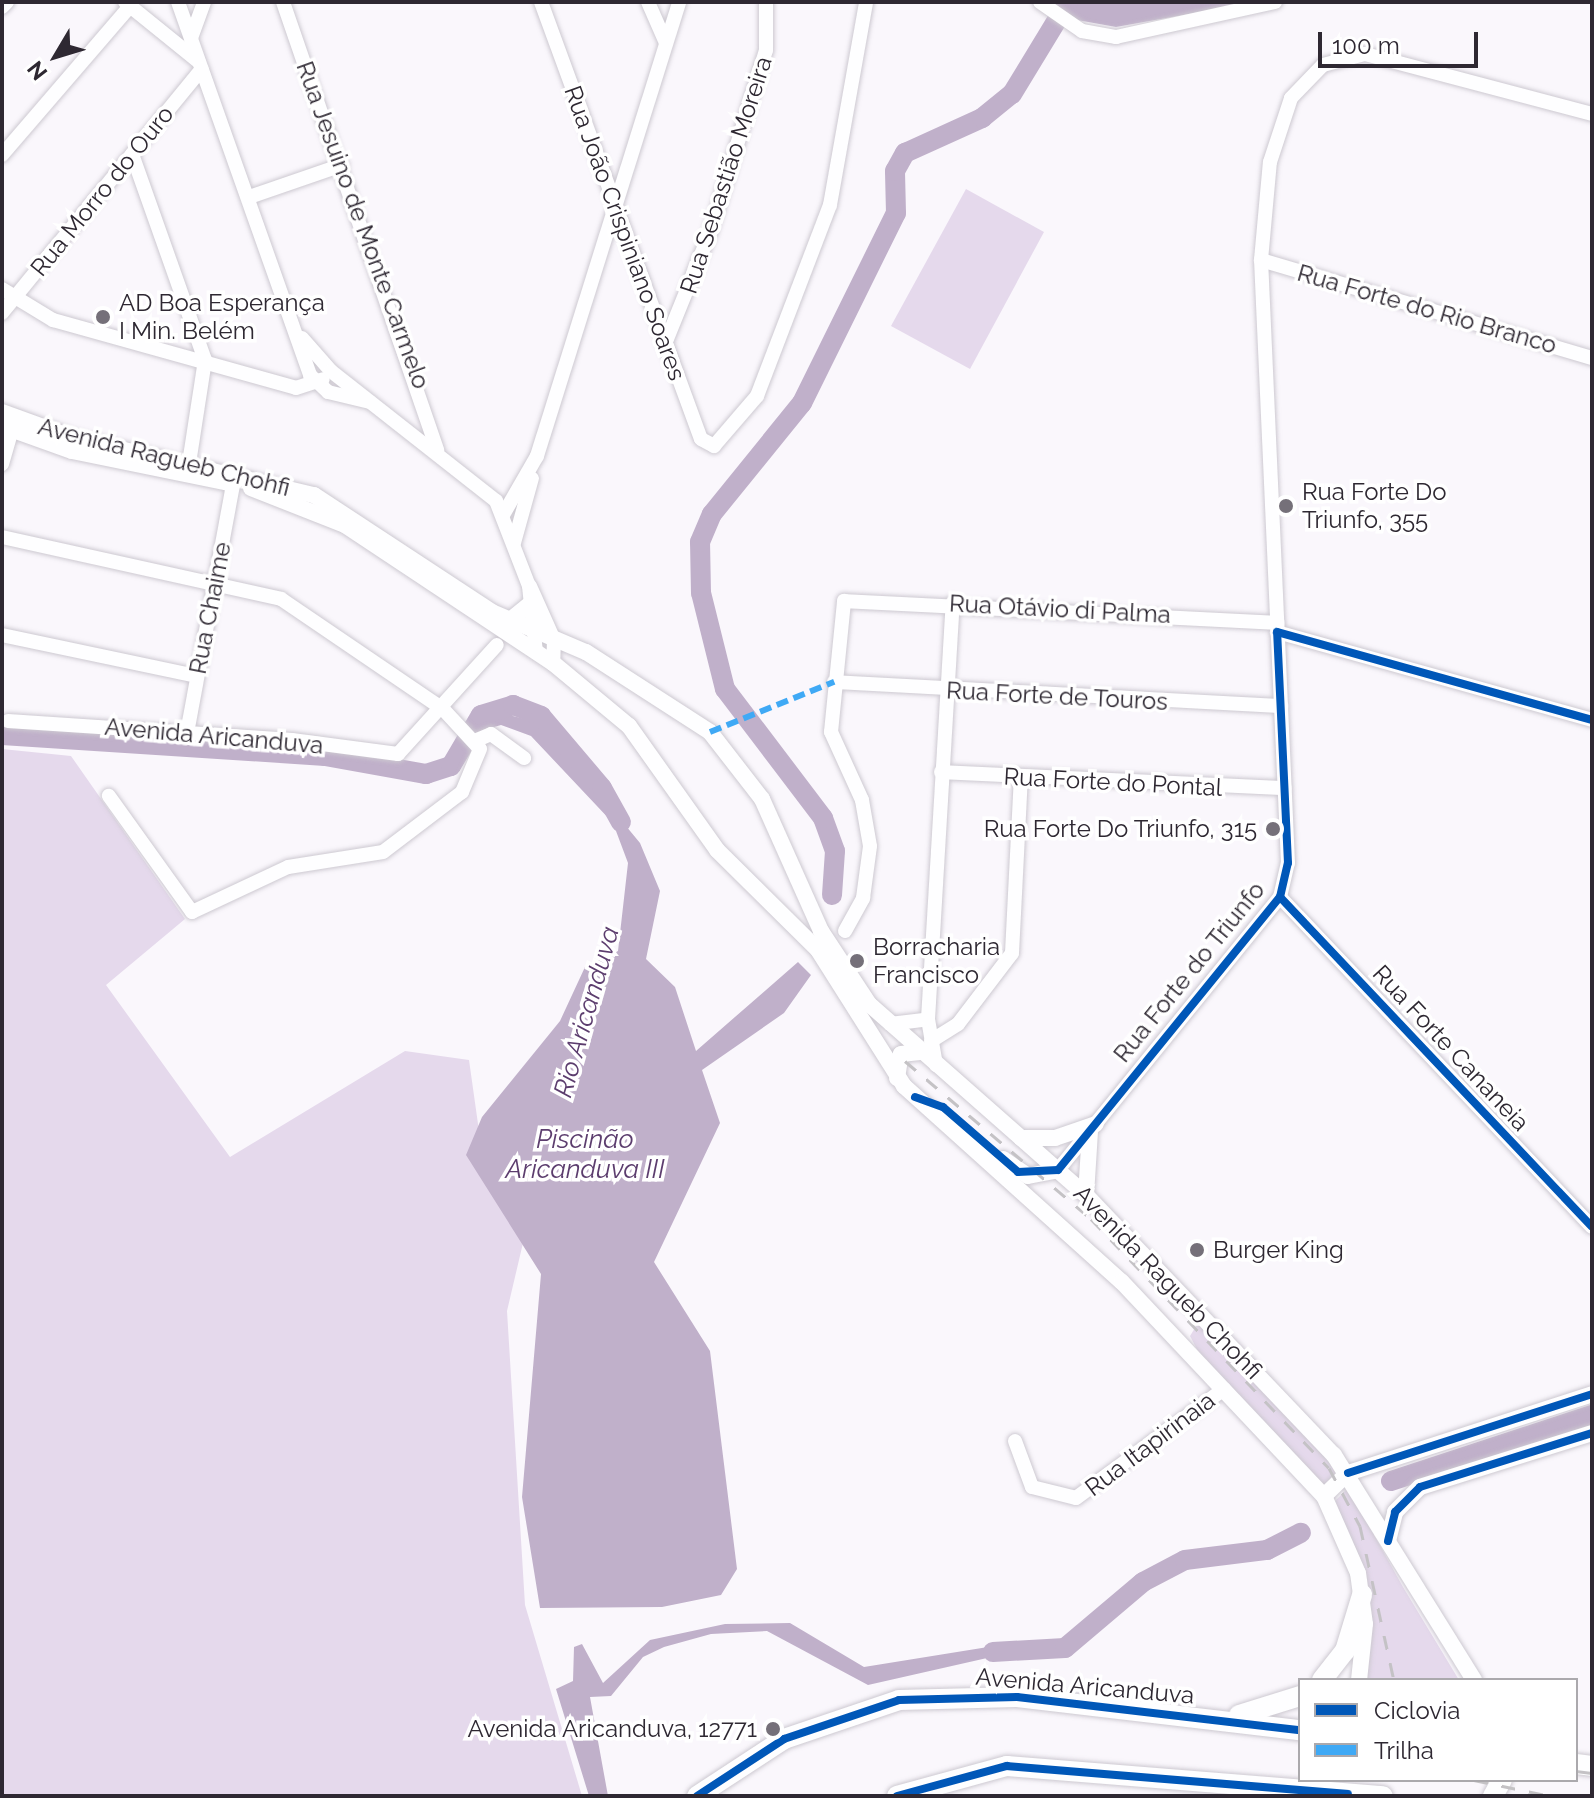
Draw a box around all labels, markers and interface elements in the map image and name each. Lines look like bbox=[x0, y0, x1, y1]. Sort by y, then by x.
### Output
north arrow bbox=[16, 16, 96, 96]
scale bar bbox=[1322, 16, 1482, 66]
text: 100 m bbox=[1332, 31, 1400, 60]
street label: Rua Sebastião Moreira bbox=[674, 53, 778, 297]
text: N bbox=[22, 56, 53, 85]
street label: Rua Jesuino de Monte Carmelo bbox=[290, 57, 436, 393]
street label: Rua João Crispiniano Soares bbox=[558, 81, 692, 385]
street label: Rua Morro do Ouro bbox=[24, 100, 180, 282]
street label: Rua Forte do Rio Branco bbox=[1294, 258, 1560, 360]
place label: AD Boa Esperança I Min. Belém bbox=[119, 289, 325, 345]
marker: AD Boa Esperança I Min. Belém bbox=[94, 308, 112, 326]
street label: Avenida Ragueb Chohfi bbox=[35, 412, 293, 502]
place label: Rua Forte Do Triunfo, 355 bbox=[1302, 478, 1446, 534]
marker: Rua Forte Do Triunfo, 355 bbox=[1277, 497, 1295, 515]
street label: Rua Chaime bbox=[183, 540, 237, 676]
street label: Rua Otávio di Palma bbox=[948, 589, 1172, 629]
street label: Rua Forte de Touros bbox=[945, 676, 1169, 716]
street label: Avenida Aricanduva bbox=[103, 712, 325, 760]
street label: Rua Forte do Pontal bbox=[1003, 762, 1223, 802]
place label: Rua Forte Do Triunfo, 315 bbox=[983, 815, 1257, 843]
marker: Rua Forte Do Triunfo, 315 bbox=[1264, 820, 1282, 838]
street label: Rua Forte do Triunfo bbox=[1107, 876, 1271, 1068]
water label: Rio Aricanduva bbox=[548, 923, 626, 1101]
place label: Borracharia Francisco bbox=[873, 933, 1000, 989]
marker: Borracharia Francisco bbox=[848, 952, 866, 970]
street label: Rua Forte Cananeia bbox=[1367, 959, 1535, 1137]
water label: Piscinão Aricanduva III bbox=[505, 1124, 665, 1186]
street label: Avenida Ragueb Chohfi bbox=[1068, 1179, 1268, 1385]
place label: Burger King bbox=[1213, 1236, 1344, 1264]
marker: Burger King bbox=[1188, 1241, 1206, 1259]
street label: Rua Itapirinaia bbox=[1079, 1386, 1221, 1502]
street label: Avenida Aricanduva bbox=[974, 1662, 1196, 1710]
legend bbox=[1298, 1678, 1578, 1782]
text: Ciclovia bbox=[1374, 1696, 1460, 1725]
place label: Avenida Aricanduva, 12771 bbox=[467, 1715, 757, 1743]
marker: Avenida Aricanduva, 12771 bbox=[764, 1720, 782, 1738]
text: Trilha bbox=[1374, 1736, 1434, 1765]

